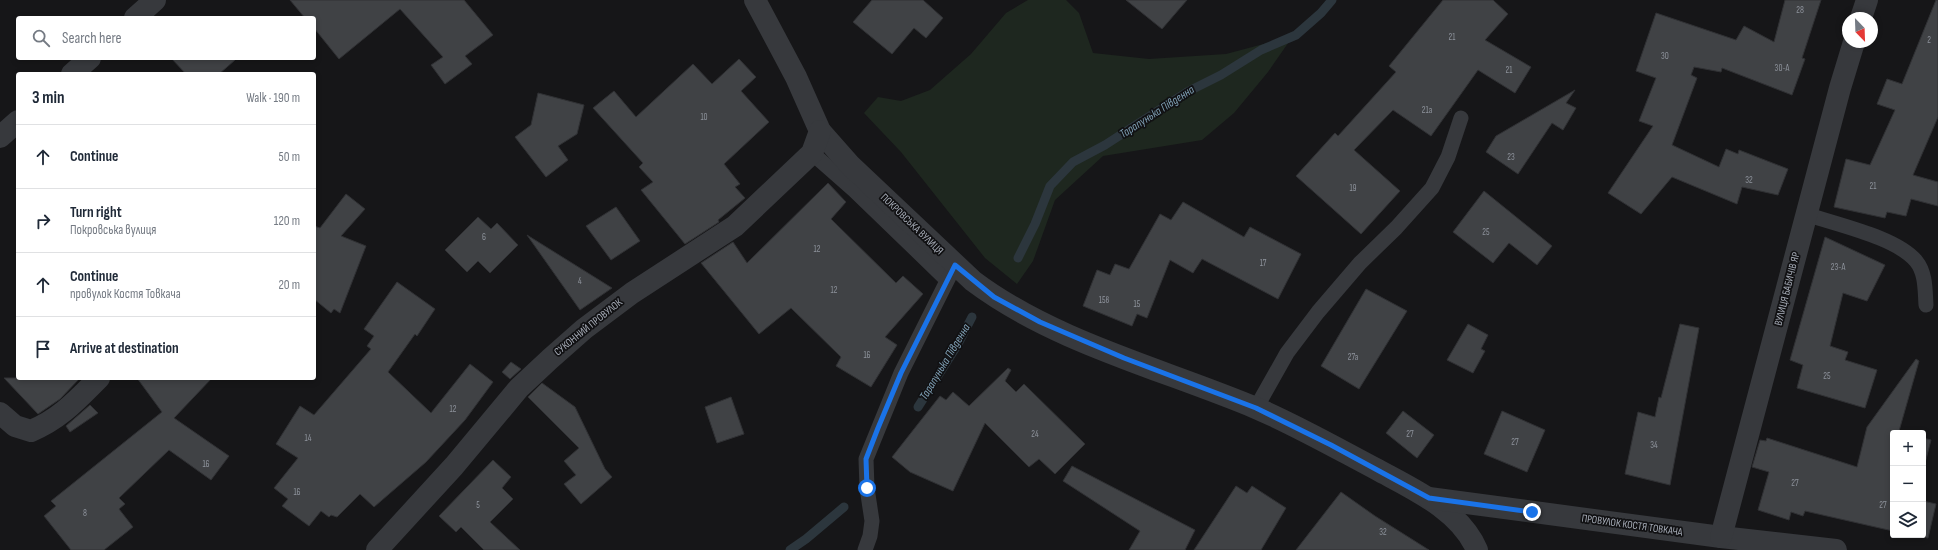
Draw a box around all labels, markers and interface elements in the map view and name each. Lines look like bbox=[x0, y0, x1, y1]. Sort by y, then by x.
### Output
house number: 28 bbox=[1796, 5, 1804, 16]
north arrow bbox=[1842, 12, 1878, 48]
search box bbox=[16, 16, 316, 60]
icon: search bbox=[30, 27, 52, 49]
text: Search here bbox=[62, 29, 122, 48]
house number: 21 bbox=[1449, 32, 1456, 43]
house number: 2 bbox=[1927, 35, 1931, 46]
house number: 30 bbox=[1661, 51, 1669, 62]
house number: 30-А bbox=[1775, 63, 1790, 74]
house number: 21 bbox=[1506, 65, 1513, 76]
water label: Тарапунька Південна bbox=[1117, 82, 1197, 142]
text: 3 min bbox=[32, 88, 65, 108]
text: Walk · 190 m bbox=[246, 90, 300, 106]
house number: 21а bbox=[1422, 105, 1432, 116]
house number: 10 bbox=[700, 112, 708, 123]
icon: ahead bbox=[32, 146, 54, 168]
text: Continue bbox=[70, 147, 119, 166]
text: 50 m bbox=[279, 149, 300, 165]
house number: 23 bbox=[1507, 152, 1515, 163]
house number: 32 bbox=[1745, 175, 1753, 186]
house number: 21 bbox=[1870, 181, 1877, 192]
house number: 19 bbox=[1349, 183, 1357, 194]
street label: ПОКРОВСЬКА ВУЛИЦЯ bbox=[878, 191, 946, 257]
text: Turn right bbox=[70, 203, 122, 222]
icon: right bbox=[32, 210, 54, 232]
text: 120 m bbox=[274, 213, 300, 229]
text: Покровська вулиця bbox=[70, 222, 156, 238]
house number: 25 bbox=[1482, 227, 1490, 238]
house number: 6 bbox=[482, 232, 486, 243]
house number: 12 bbox=[814, 244, 821, 255]
street label: ВУЛИЦЯ БАБИЧІВ ЯР bbox=[1772, 251, 1803, 327]
house number: 17 bbox=[1260, 258, 1267, 269]
house number: 23-А bbox=[1831, 262, 1845, 273]
text: Continue bbox=[70, 267, 119, 286]
icon: ahead bbox=[32, 274, 54, 296]
house number: 4 bbox=[578, 276, 582, 287]
text: 20 m bbox=[278, 277, 300, 293]
house number: 12 bbox=[831, 285, 838, 296]
text: провулок Костя Товкача bbox=[70, 286, 181, 302]
street label: СУКОННИЙ ПРОВУЛОК bbox=[551, 295, 625, 358]
house number: 15в bbox=[1099, 295, 1110, 306]
house number: 15 bbox=[1134, 299, 1141, 310]
water label: Тарапунька Південна bbox=[916, 321, 974, 403]
icon: arrive bbox=[32, 338, 54, 360]
text: Arrive at destination bbox=[70, 339, 179, 358]
house number: 16 bbox=[863, 350, 871, 361]
house number: 27а bbox=[1348, 352, 1358, 363]
house number: 25 bbox=[1823, 371, 1831, 382]
house number: 12 bbox=[450, 404, 457, 415]
house number: 24 bbox=[1031, 429, 1039, 440]
house number: 27 bbox=[1406, 429, 1414, 440]
map controls bbox=[1890, 430, 1926, 538]
button: + bbox=[1890, 430, 1926, 466]
house number: 14 bbox=[305, 433, 312, 444]
house number: 27 bbox=[1511, 437, 1519, 448]
house number: 34 bbox=[1650, 440, 1658, 451]
house number: 16 bbox=[202, 459, 210, 470]
button: − bbox=[1890, 466, 1926, 502]
house number: 27 bbox=[1791, 478, 1799, 489]
route start bbox=[858, 479, 876, 497]
house number: 16 bbox=[293, 487, 301, 498]
house number: 5 bbox=[476, 500, 480, 511]
house number: 27 bbox=[1879, 500, 1887, 511]
button: layers bbox=[1890, 502, 1926, 538]
route end bbox=[1523, 503, 1541, 521]
house number: 8 bbox=[83, 508, 87, 519]
street label: ПРОВУЛОК КОСТЯ ТОВКАЧА bbox=[1581, 511, 1684, 539]
house number: 32 bbox=[1379, 527, 1387, 538]

